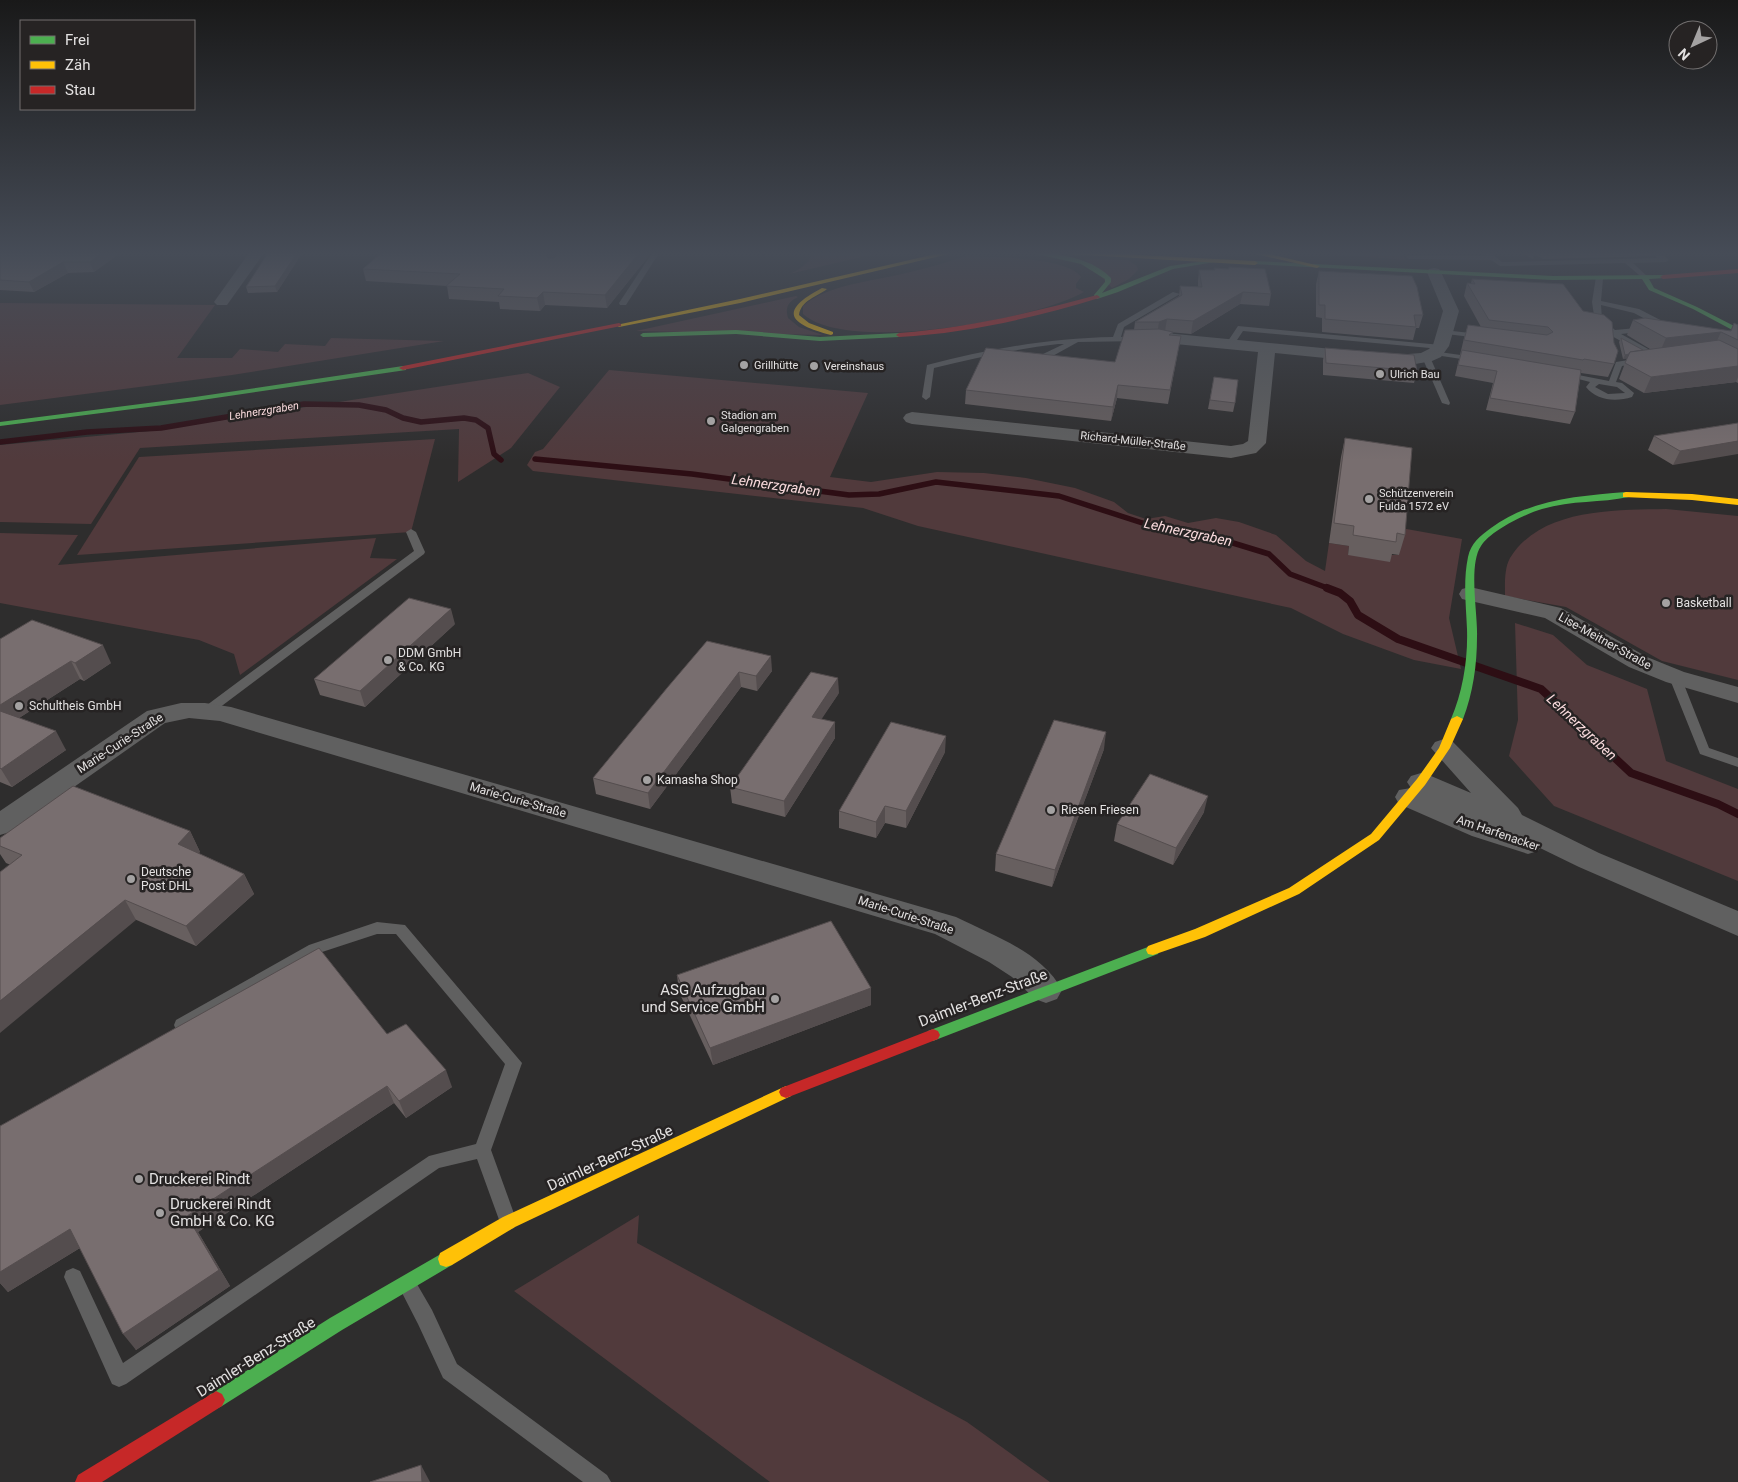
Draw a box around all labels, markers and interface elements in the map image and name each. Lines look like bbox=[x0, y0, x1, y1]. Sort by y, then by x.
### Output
legend bbox=[20, 20, 195, 110]
north arrow bbox=[1668, 20, 1718, 70]
text: Frei bbox=[65, 31, 90, 49]
text: N bbox=[1675, 45, 1693, 64]
text: Zäh bbox=[65, 56, 90, 74]
text: Stau bbox=[65, 81, 95, 99]
marker: Grillhütte bbox=[738, 359, 750, 371]
place label: Grillhütte bbox=[754, 359, 799, 372]
marker: Vereinshaus bbox=[808, 360, 820, 372]
place label: Vereinshaus bbox=[824, 360, 885, 373]
marker: Ulrich Bau bbox=[1374, 368, 1386, 380]
place label: Ulrich Bau bbox=[1390, 368, 1440, 381]
water label: Lehnerzgraben bbox=[228, 399, 300, 423]
place label: Stadion am Galgengraben bbox=[721, 409, 789, 435]
marker: Stadion am Galgengraben bbox=[705, 415, 717, 427]
street label: Richard-Müller-Straße bbox=[1080, 429, 1186, 453]
water label: Lehnerzgraben bbox=[731, 471, 821, 499]
place label: Schützenverein Fulda 1572 eV bbox=[1379, 487, 1454, 513]
marker: Schützenverein Fulda 1572 eV bbox=[1363, 493, 1375, 505]
water label: Lehnerzgraben bbox=[1143, 515, 1233, 549]
place label: Basketball bbox=[1676, 596, 1732, 610]
marker: Basketball bbox=[1660, 597, 1672, 609]
street label: Lise-Meitner-Straße bbox=[1556, 610, 1654, 672]
place label: DDM GmbH & Co. KG bbox=[398, 646, 461, 674]
marker: DDM GmbH & Co. KG bbox=[382, 654, 394, 666]
water label: Lehnerzgraben bbox=[1544, 691, 1620, 763]
place label: Schultheis GmbH bbox=[29, 699, 122, 713]
marker: Schultheis GmbH bbox=[13, 700, 25, 712]
street label: Marie-Curie-Straße bbox=[74, 710, 166, 776]
place label: Kamasha Shop bbox=[657, 773, 738, 787]
marker: Kamasha Shop bbox=[641, 774, 653, 786]
street label: Marie-Curie-Straße bbox=[468, 780, 568, 820]
place label: Riesen Friesen bbox=[1061, 803, 1139, 817]
marker: Riesen Friesen bbox=[1045, 804, 1057, 816]
street label: Am Harfenacker bbox=[1455, 812, 1541, 854]
place label: Deutsche Post DHL bbox=[141, 865, 192, 893]
marker: Deutsche Post DHL bbox=[125, 873, 137, 885]
street label: Marie-Curie-Straße bbox=[856, 893, 956, 937]
street label: Daimler-Benz-Straße bbox=[916, 965, 1050, 1031]
place label: ASG Aufzugbau und Service GmbH bbox=[641, 981, 765, 1016]
marker: ASG Aufzugbau und Service GmbH bbox=[769, 993, 781, 1005]
street label: Daimler-Benz-Straße bbox=[544, 1121, 676, 1195]
place label: Druckerei Rindt bbox=[149, 1170, 250, 1188]
marker: Druckerei Rindt bbox=[133, 1173, 145, 1185]
place label: Druckerei Rindt GmbH & Co. KG bbox=[170, 1195, 275, 1230]
marker: Druckerei Rindt GmbH & Co. KG bbox=[154, 1207, 166, 1219]
street label: Daimler-Benz-Straße bbox=[193, 1313, 319, 1401]

